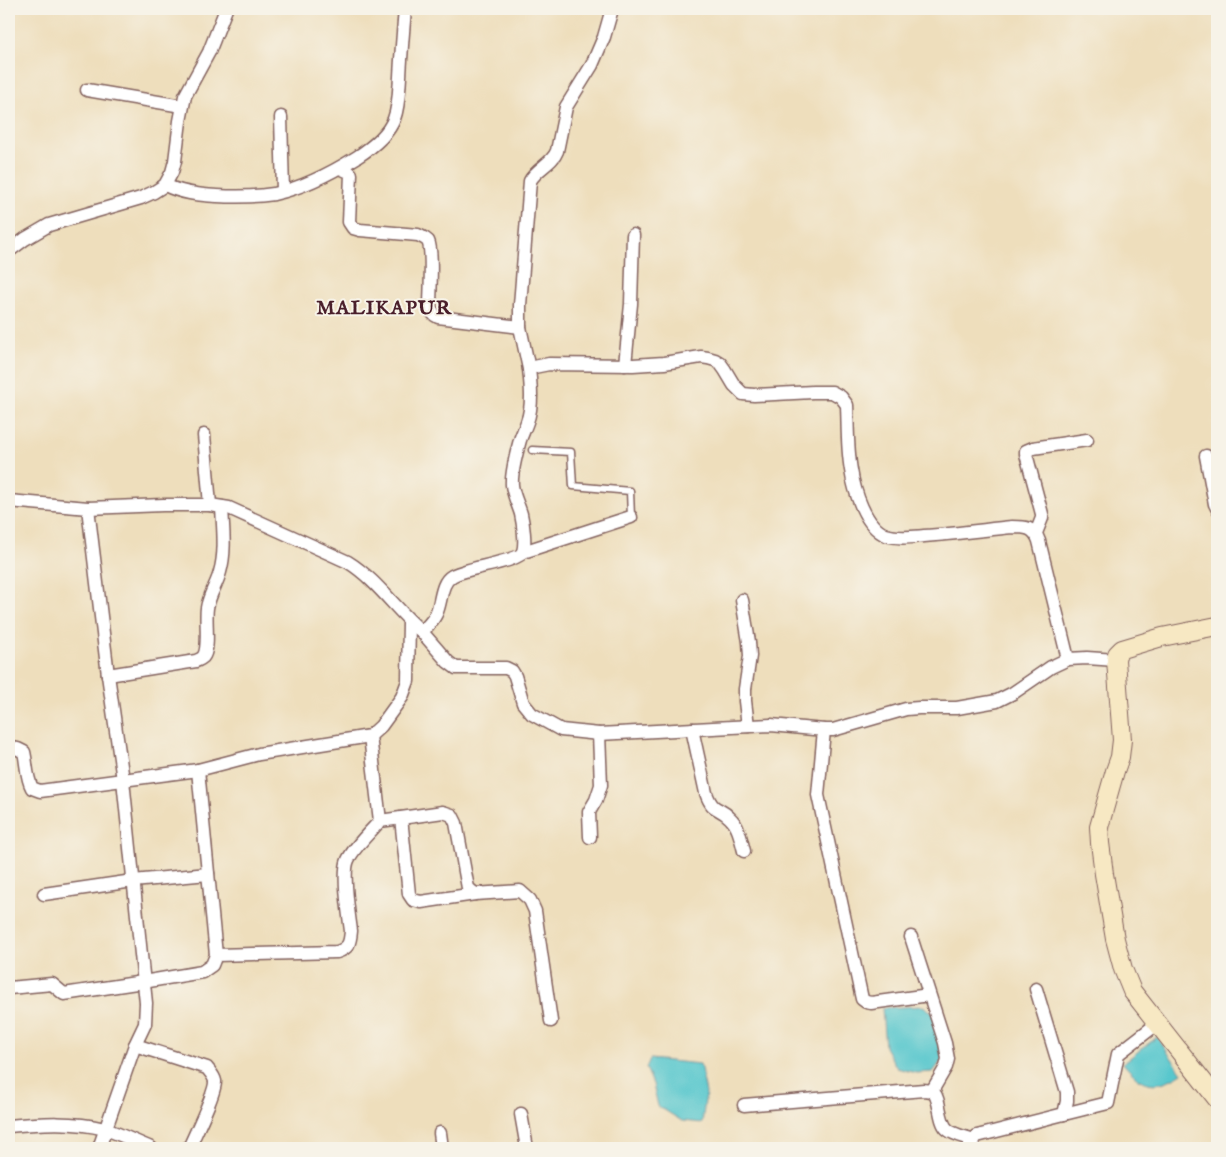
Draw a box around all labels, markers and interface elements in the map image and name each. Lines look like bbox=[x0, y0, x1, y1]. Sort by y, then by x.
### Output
district label: MALIKAPUR bbox=[316, 296, 453, 321]

